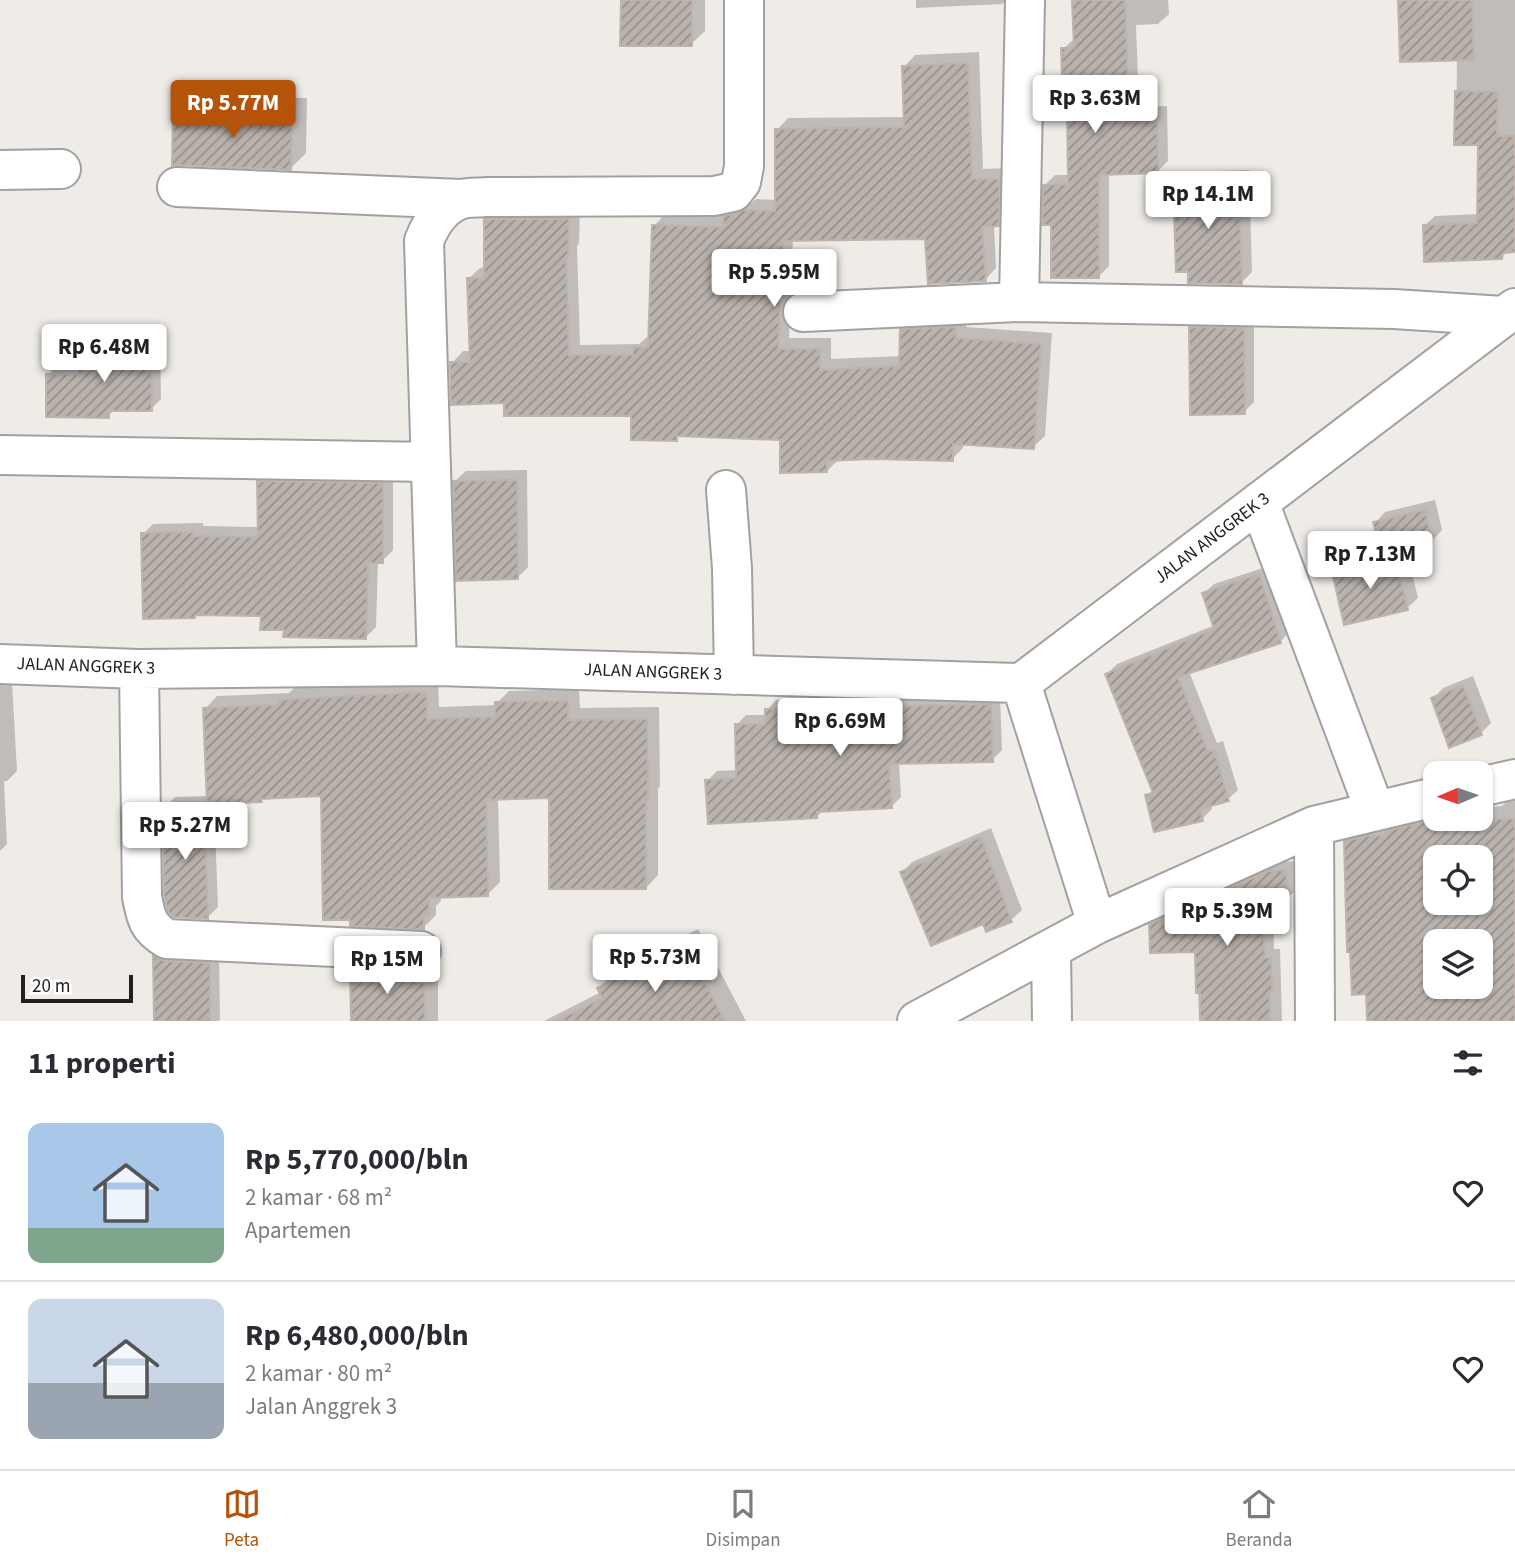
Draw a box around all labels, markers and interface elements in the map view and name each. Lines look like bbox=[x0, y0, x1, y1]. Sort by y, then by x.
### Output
pin: Rp 3.63M bbox=[1023, 76, 1167, 135]
pin: Rp 5.77M bbox=[161, 80, 305, 140]
text: Rp 3.63M bbox=[1049, 81, 1141, 114]
text: Rp 5.77M bbox=[187, 86, 279, 119]
pin: Rp 14.1M bbox=[1136, 172, 1280, 231]
text: Rp 14.1M bbox=[1162, 177, 1254, 210]
pin: Rp 5.95M bbox=[702, 250, 846, 309]
text: Rp 5.95M bbox=[728, 255, 820, 288]
pin: Rp 6.48M bbox=[32, 324, 176, 384]
text: Rp 6.48M bbox=[58, 330, 150, 363]
street label: JALAN ANGGREK 3 bbox=[1149, 486, 1275, 590]
pin: Rp 7.13M bbox=[1298, 532, 1442, 591]
text: Rp 7.13M bbox=[1324, 537, 1416, 570]
street label: JALAN ANGGREK 3 bbox=[16, 651, 156, 681]
street label: JALAN ANGGREK 3 bbox=[583, 657, 723, 687]
pin: Rp 6.69M bbox=[768, 698, 912, 758]
text: Rp 6.69M bbox=[794, 704, 886, 737]
north arrow bbox=[1423, 761, 1493, 831]
map controls bbox=[1423, 761, 1493, 999]
pin: Rp 5.27M bbox=[113, 802, 257, 862]
text: Rp 5.27M bbox=[139, 808, 231, 841]
button: locate bbox=[1423, 845, 1493, 915]
pin: Rp 5.39M bbox=[1155, 888, 1299, 948]
text: Rp 5.39M bbox=[1181, 894, 1273, 927]
button: layers bbox=[1423, 929, 1493, 999]
pin: Rp 5.73M bbox=[583, 934, 727, 994]
pin: Rp 15M bbox=[330, 936, 444, 996]
text: Rp 5.73M bbox=[609, 940, 701, 973]
text: Rp 15M bbox=[350, 942, 424, 975]
scale bar bbox=[21, 972, 133, 1004]
text: 20 m bbox=[32, 973, 70, 1000]
text: 11 properti bbox=[28, 1042, 176, 1085]
icon: filters bbox=[1449, 1044, 1487, 1082]
text: Rp 5,770,000/bln bbox=[245, 1138, 469, 1181]
icon: home bbox=[84, 1151, 168, 1235]
icon: heart bbox=[1449, 1174, 1487, 1212]
text: 2 kamar · 68 m² bbox=[245, 1181, 392, 1214]
text: Apartemen bbox=[245, 1214, 351, 1247]
text: Rp 6,480,000/bln bbox=[245, 1314, 469, 1357]
icon: home bbox=[84, 1327, 168, 1411]
icon: heart bbox=[1449, 1350, 1487, 1388]
text: 2 kamar · 80 m² bbox=[245, 1357, 392, 1390]
text: Jalan Anggrek 3 bbox=[245, 1390, 397, 1423]
tab: Peta bbox=[223, 1485, 261, 1554]
tab: Disimpan bbox=[706, 1485, 781, 1554]
tab: Beranda bbox=[1226, 1485, 1292, 1554]

